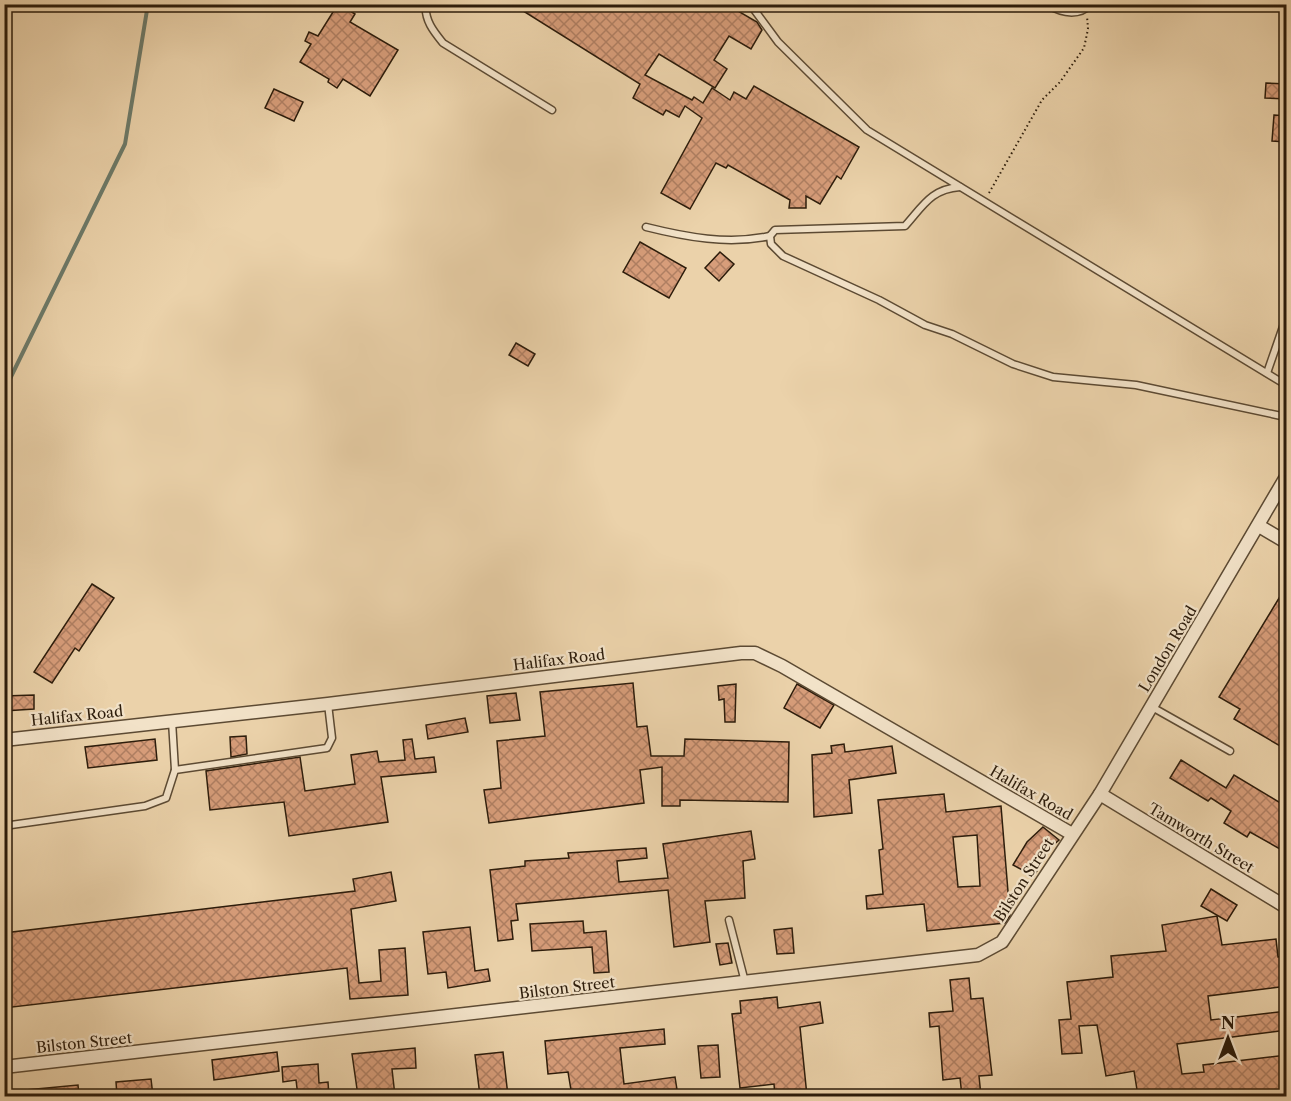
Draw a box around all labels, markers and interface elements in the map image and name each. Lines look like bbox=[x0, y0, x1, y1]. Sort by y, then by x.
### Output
street label: London Road bbox=[1134, 602, 1201, 695]
street label: Halifax Road bbox=[512, 644, 606, 675]
street label: Halifax Road bbox=[30, 701, 124, 730]
street label: Halifax Road bbox=[986, 761, 1076, 824]
street label: Tamworth Street bbox=[1145, 799, 1258, 877]
street label: Bilston Street bbox=[989, 834, 1058, 925]
street label: Bilston Street bbox=[518, 972, 617, 1003]
north arrow bbox=[1198, 1008, 1258, 1068]
text: N bbox=[1221, 1013, 1235, 1033]
street label: Bilston Street bbox=[35, 1028, 134, 1057]

